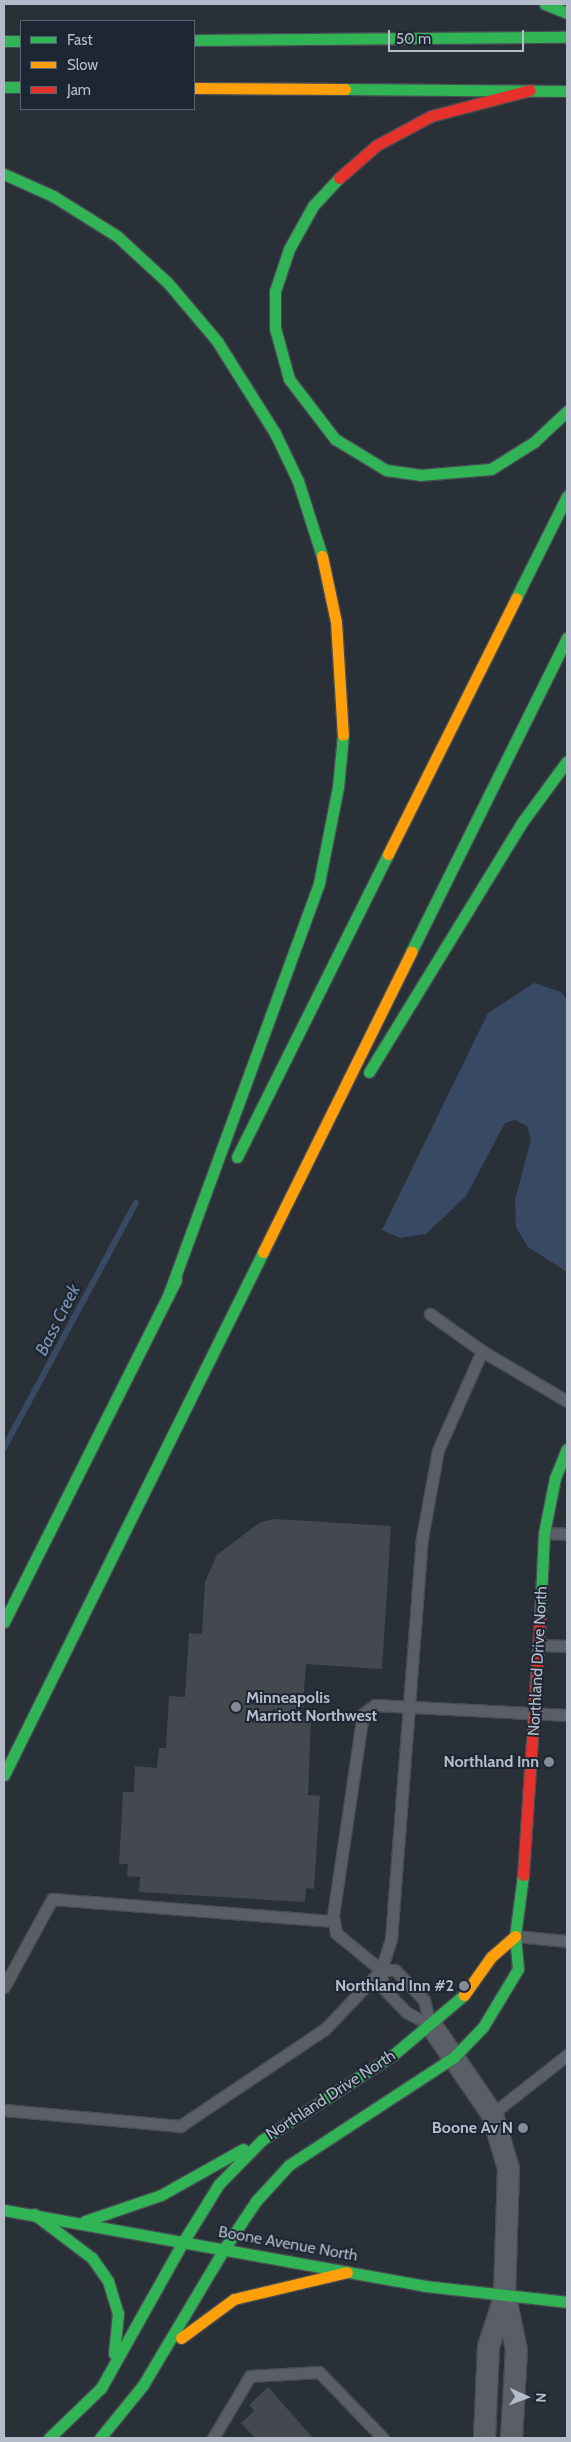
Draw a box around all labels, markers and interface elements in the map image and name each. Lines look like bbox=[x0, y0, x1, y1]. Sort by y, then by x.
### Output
legend bbox=[20, 20, 195, 110]
scale bar bbox=[391, 20, 527, 52]
text: 50 m bbox=[396, 30, 431, 48]
text: Fast bbox=[67, 31, 92, 49]
text: Slow bbox=[67, 56, 98, 74]
text: Jam bbox=[67, 81, 91, 99]
water label: Bass Creek bbox=[31, 1281, 85, 1359]
street label: Northland Drive North bbox=[524, 1585, 552, 1737]
place label: Minneapolis Marriott Northwest bbox=[246, 1688, 377, 1726]
marker: Minneapolis Marriott Northwest bbox=[230, 1701, 242, 1713]
place label: Northland Inn bbox=[443, 1752, 539, 1772]
marker: Northland Inn bbox=[543, 1756, 555, 1768]
place label: Northland Inn #2 bbox=[335, 1976, 454, 1996]
marker: Northland Inn #2 bbox=[458, 1980, 470, 1992]
street label: Northland Drive North bbox=[263, 2046, 399, 2144]
place label: Boone Av N bbox=[432, 2118, 513, 2138]
marker: Boone Av N bbox=[517, 2122, 529, 2134]
street label: Boone Avenue North bbox=[217, 2222, 359, 2266]
north arrow bbox=[501, 2372, 551, 2422]
text: N bbox=[532, 2392, 550, 2403]

